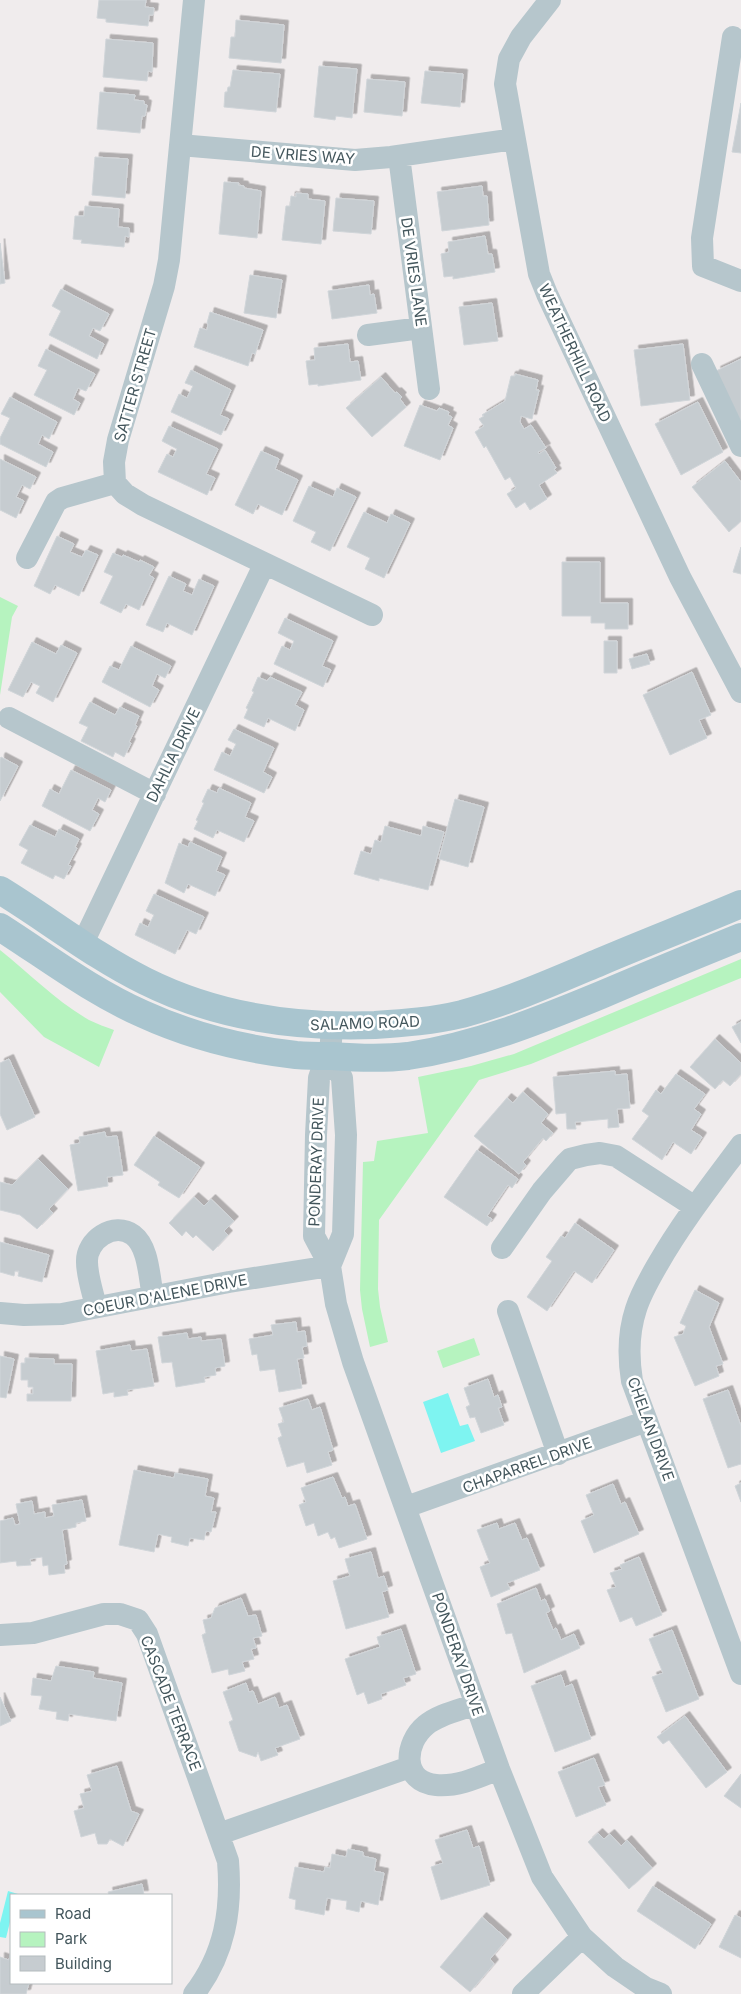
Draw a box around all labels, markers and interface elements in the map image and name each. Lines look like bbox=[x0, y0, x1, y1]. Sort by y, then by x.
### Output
street label: DE VRIES WAY bbox=[250, 142, 356, 168]
street label: DE VRIES LANE bbox=[397, 216, 431, 328]
street label: WEATHERHILL ROAD bbox=[535, 281, 615, 425]
street label: SATTER STREET bbox=[110, 326, 160, 444]
street label: DAHLIA DRIVE bbox=[142, 705, 204, 805]
street label: SALAMO ROAD bbox=[310, 1012, 420, 1034]
street label: PONDERAY DRIVE bbox=[304, 1097, 328, 1227]
street label: COEUR D'ALENE DRIVE bbox=[81, 1270, 249, 1320]
street label: CHELAN DRIVE bbox=[623, 1374, 679, 1484]
street label: CHAPARREL DRIVE bbox=[460, 1433, 594, 1497]
street label: PONDERAY DRIVE bbox=[428, 1590, 488, 1718]
street label: CASCADE TERRACE bbox=[136, 1633, 206, 1773]
legend bbox=[10, 1894, 172, 1984]
text: Road bbox=[55, 1904, 91, 1923]
text: Park bbox=[55, 1929, 88, 1948]
text: Building bbox=[55, 1954, 112, 1973]

